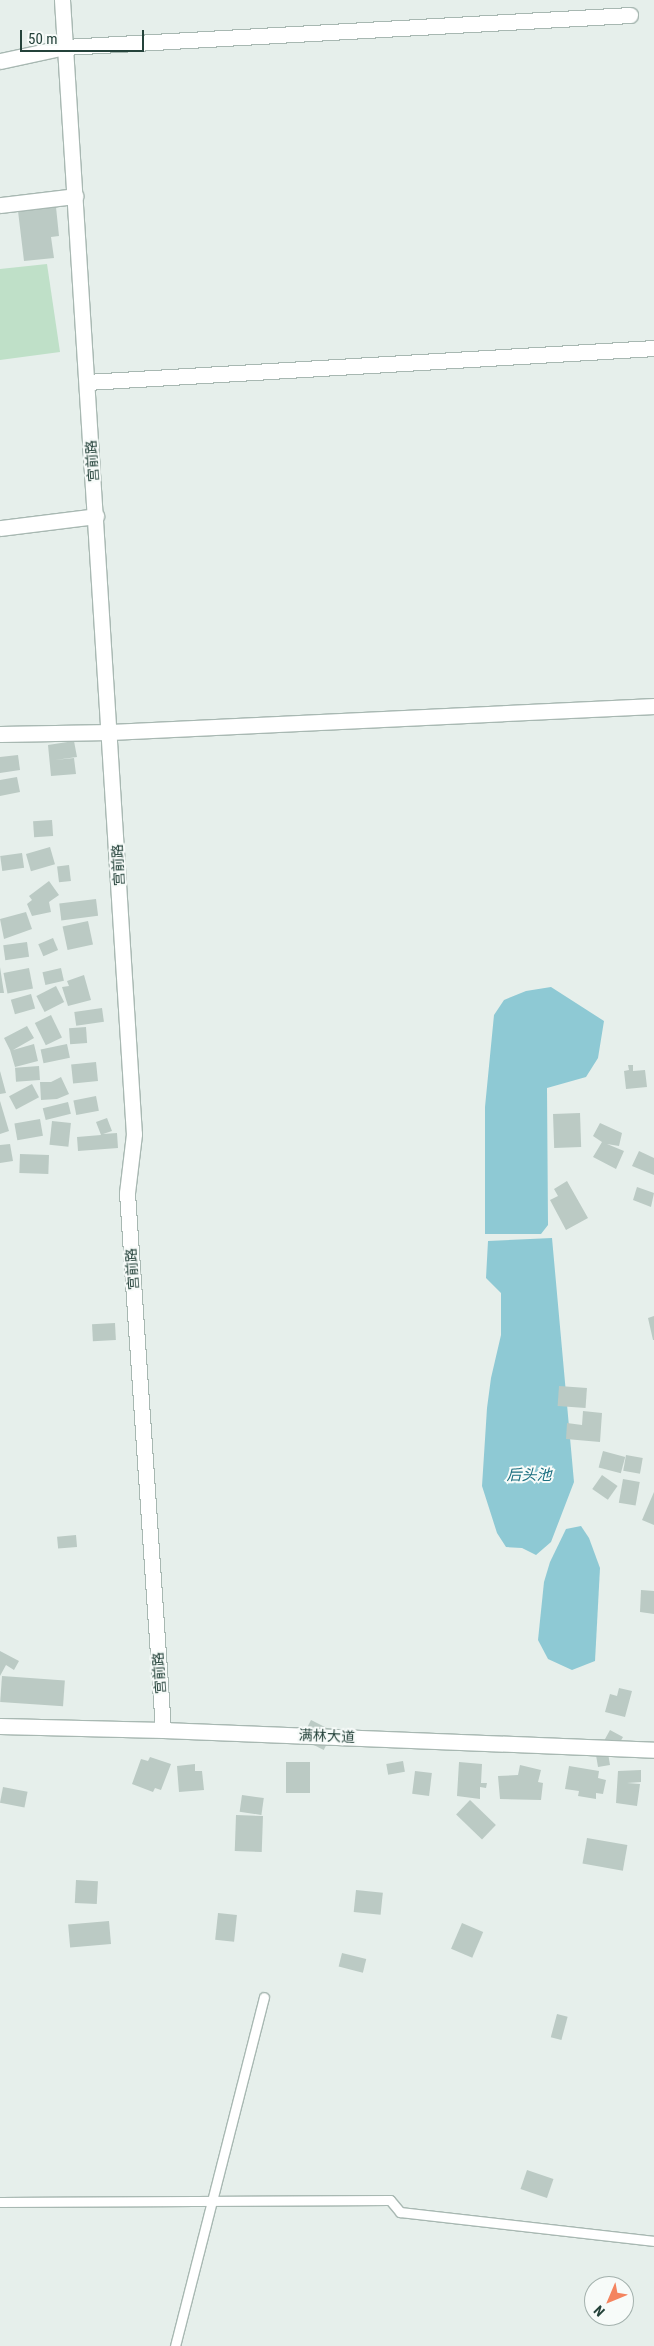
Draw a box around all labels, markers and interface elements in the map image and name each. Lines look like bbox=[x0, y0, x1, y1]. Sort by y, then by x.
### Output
scale bar bbox=[22, 20, 146, 52]
text: 50 m bbox=[28, 30, 58, 48]
street label: 宫前路 bbox=[82, 439, 102, 483]
street label: 宫前路 bbox=[109, 844, 127, 886]
street label: 宫前路 bbox=[122, 1247, 142, 1291]
water label: 后头池 bbox=[507, 1467, 551, 1485]
street label: 宫前路 bbox=[149, 1651, 169, 1695]
street label: 满林大道 bbox=[299, 1727, 355, 1745]
north arrow bbox=[584, 2276, 634, 2326]
text: N bbox=[590, 2302, 608, 2320]

